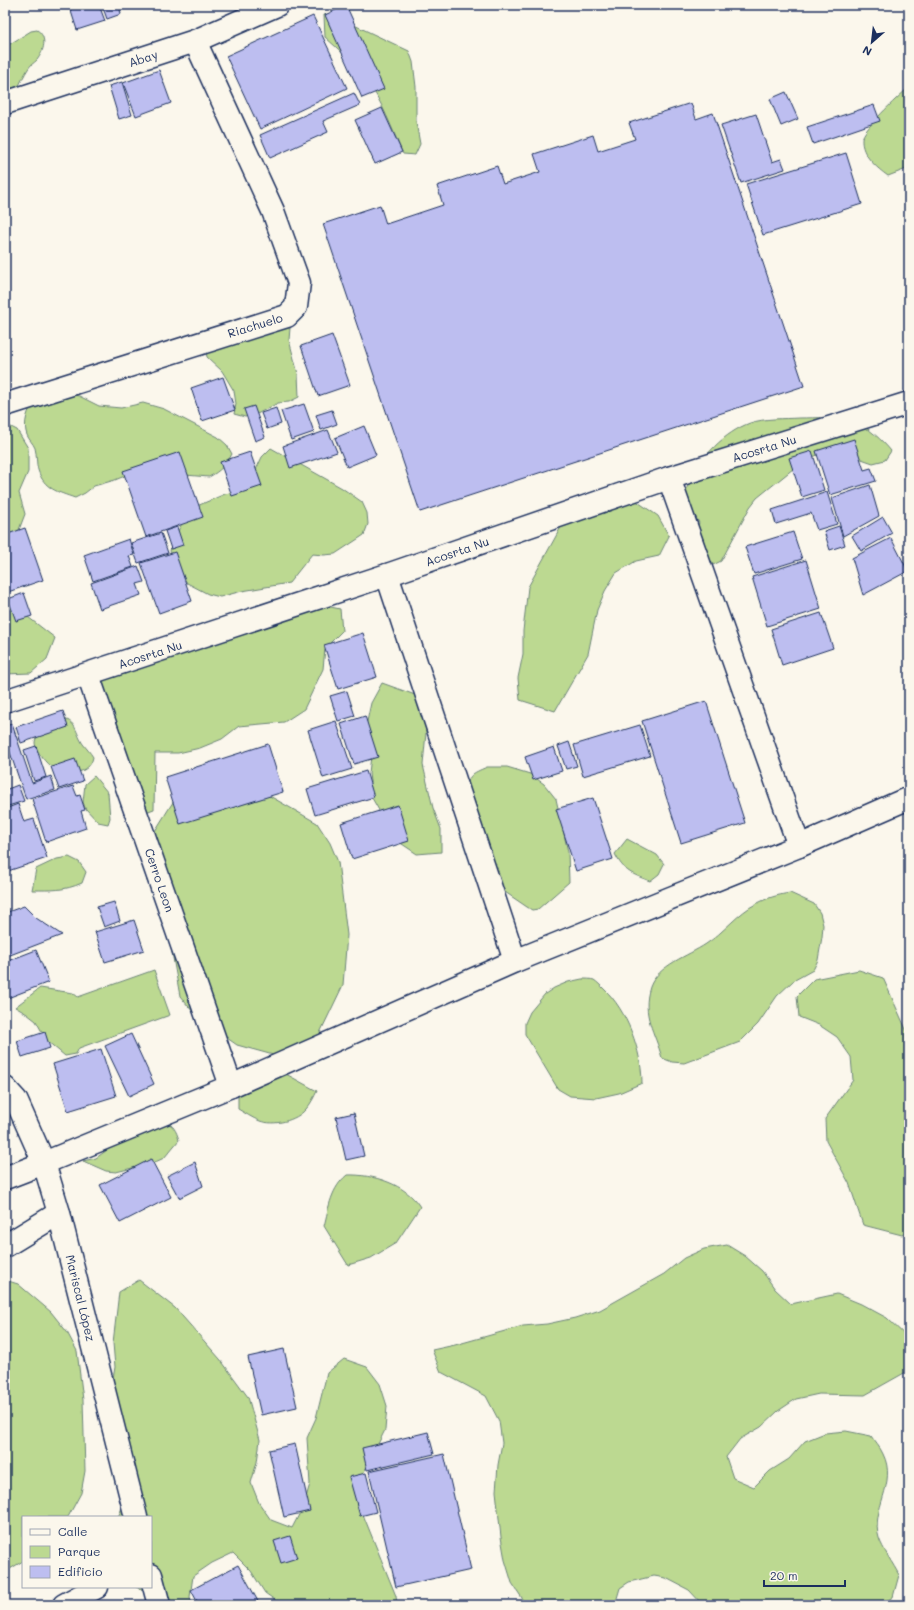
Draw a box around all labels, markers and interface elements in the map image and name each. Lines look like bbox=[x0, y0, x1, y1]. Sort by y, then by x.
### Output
north arrow bbox=[852, 22, 892, 62]
text: N bbox=[860, 43, 874, 60]
street label: Abay bbox=[126, 46, 160, 70]
street label: Riachuelo bbox=[226, 309, 284, 341]
street label: Acosrta Nu bbox=[730, 431, 798, 465]
street label: Acosrta Nu bbox=[423, 533, 491, 569]
street label: Acosrta Nu bbox=[116, 636, 184, 672]
street label: Cerro Leon bbox=[142, 846, 178, 914]
street label: Mariscal López bbox=[62, 1253, 100, 1343]
legend bbox=[22, 1516, 152, 1588]
text: Calle bbox=[58, 1523, 88, 1539]
text: Parque bbox=[58, 1543, 101, 1559]
scale bar bbox=[764, 1562, 845, 1588]
text: Edificio bbox=[58, 1563, 102, 1579]
text: 20 m bbox=[770, 1567, 798, 1583]

